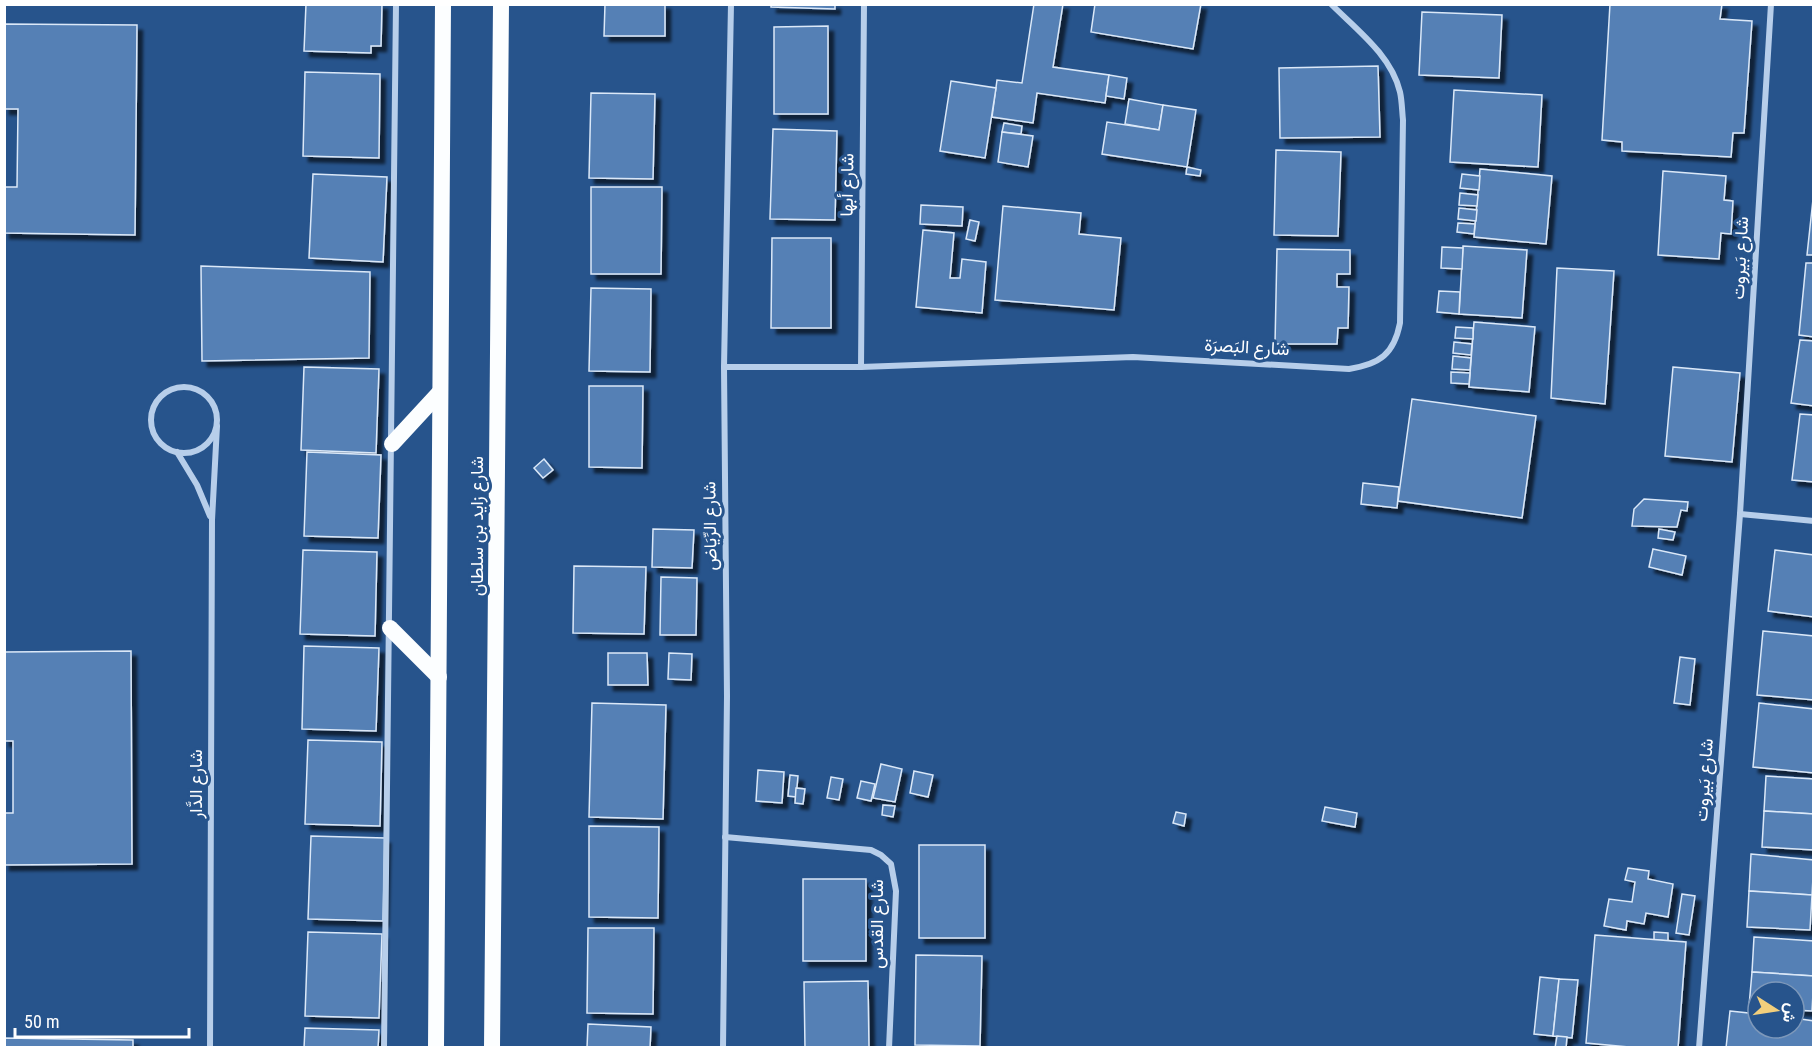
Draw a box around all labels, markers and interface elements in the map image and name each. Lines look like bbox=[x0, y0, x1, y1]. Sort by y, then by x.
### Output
street label: شارع أبها bbox=[835, 153, 860, 217]
street label: شارع بَيروت bbox=[1727, 216, 1754, 300]
street label: شارع البَصرَة bbox=[1204, 334, 1290, 361]
street label: شارع زايد بن سلطان bbox=[466, 456, 489, 596]
street label: شارع الرِّيَاض bbox=[698, 481, 723, 571]
street label: شارع بَيروت bbox=[1690, 738, 1719, 822]
street label: شارع الدَّار bbox=[185, 749, 208, 820]
street label: شارع القدس bbox=[866, 879, 889, 969]
north arrow bbox=[1746, 980, 1806, 1040]
scale bar bbox=[15, 1001, 189, 1039]
text: ش bbox=[1779, 1002, 1801, 1024]
text: 50 m bbox=[24, 1011, 59, 1032]

